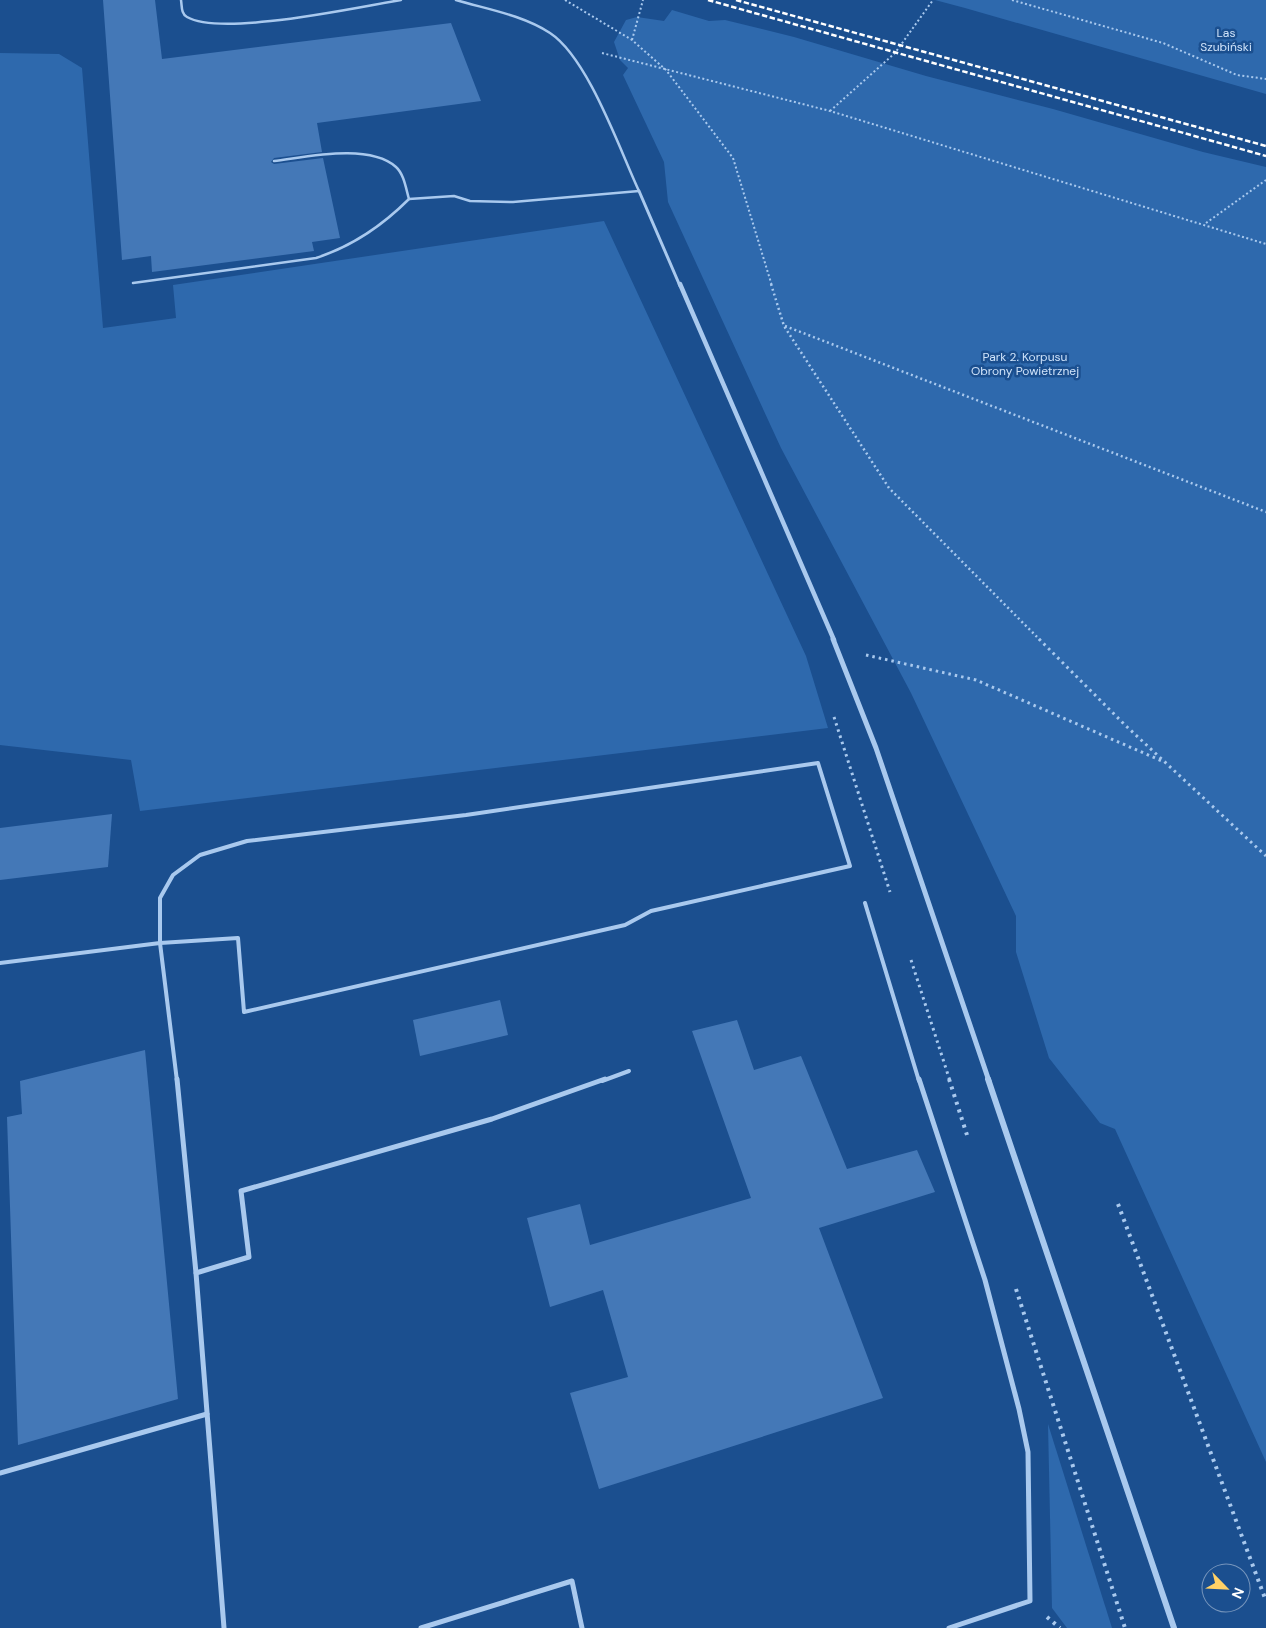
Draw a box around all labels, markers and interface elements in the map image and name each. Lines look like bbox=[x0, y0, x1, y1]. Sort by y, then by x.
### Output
park label: Las Szubiński bbox=[1200, 25, 1252, 55]
park label: Park 2. Korpusu Obrony Powietrznej bbox=[971, 349, 1079, 379]
north arrow bbox=[1201, 1563, 1251, 1613]
text: N bbox=[1228, 1585, 1248, 1602]

